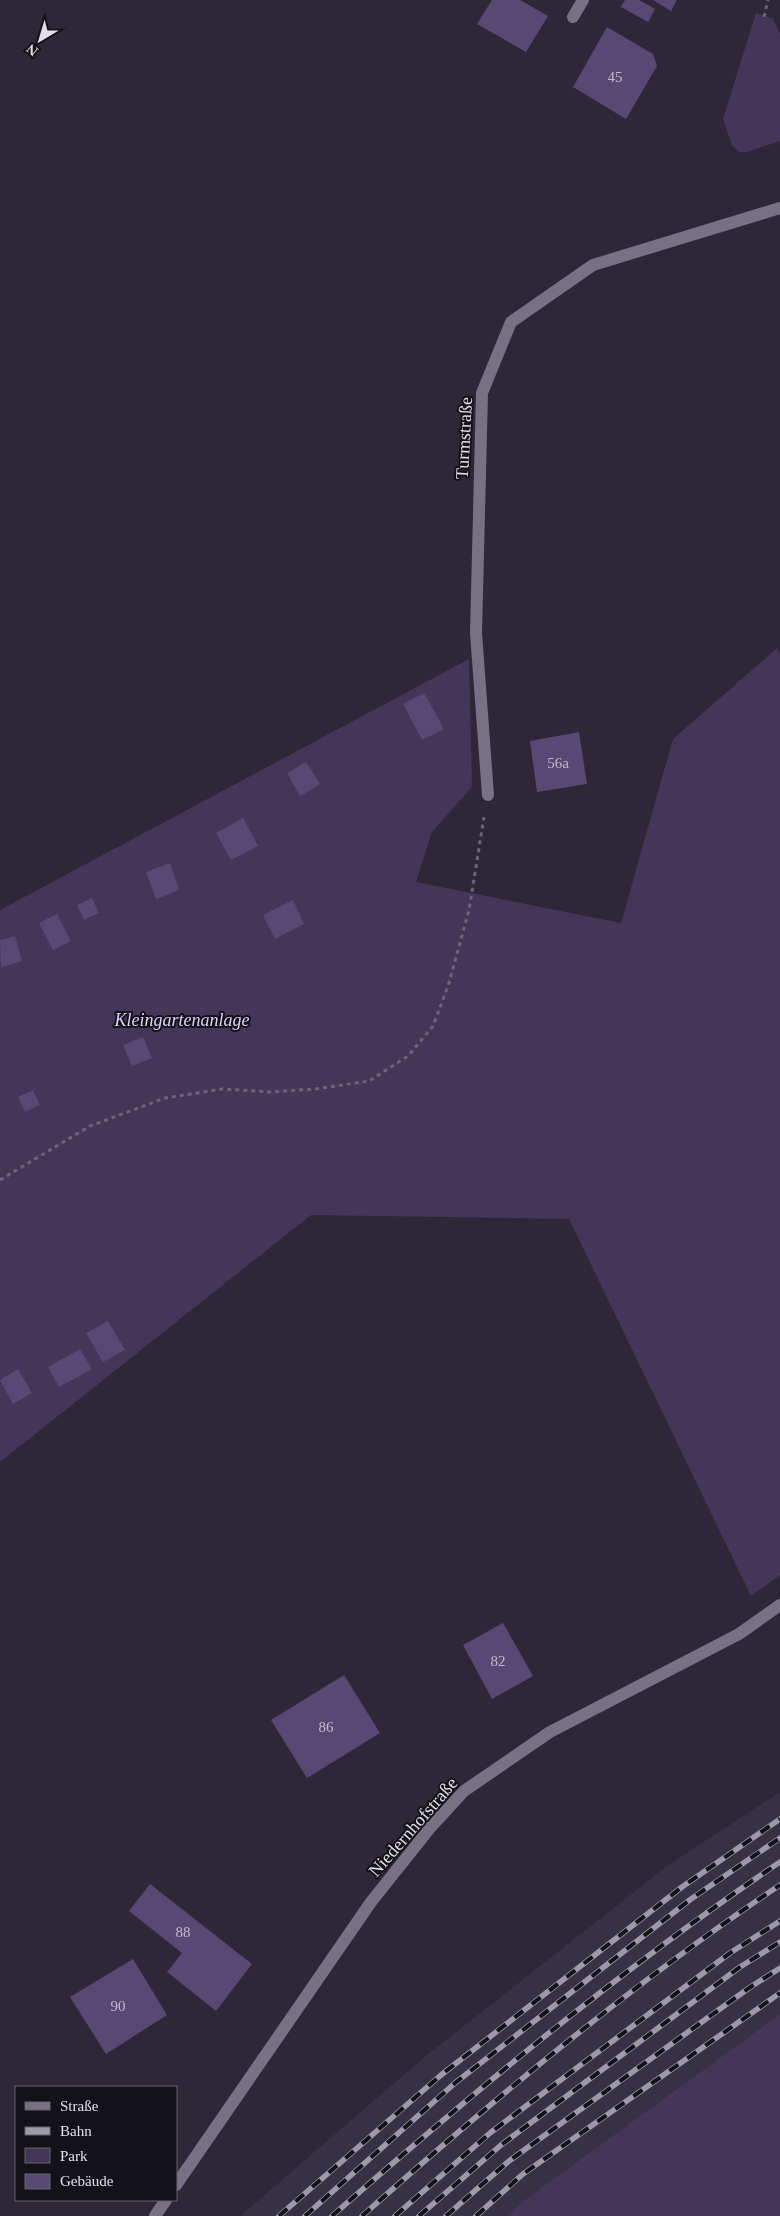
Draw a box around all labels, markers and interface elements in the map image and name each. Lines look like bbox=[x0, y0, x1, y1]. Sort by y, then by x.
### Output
north arrow bbox=[15, 15, 65, 65]
text: N bbox=[24, 41, 41, 59]
house number: 45 bbox=[608, 69, 623, 85]
street label: Turmstraße bbox=[452, 396, 476, 480]
house number: 56a bbox=[547, 755, 569, 771]
park label: Kleingartenanlage bbox=[114, 1010, 250, 1030]
house number: 82 bbox=[491, 1653, 506, 1669]
house number: 86 bbox=[319, 1719, 334, 1735]
street label: Niedernhofstraße bbox=[364, 1773, 462, 1881]
house number: 88 bbox=[176, 1924, 191, 1940]
house number: 90 bbox=[111, 1998, 126, 2014]
legend bbox=[15, 2086, 178, 2201]
text: Straße bbox=[60, 2098, 99, 2114]
text: Bahn bbox=[60, 2123, 92, 2139]
text: Park bbox=[60, 2148, 88, 2164]
text: Gebäude bbox=[60, 2173, 114, 2189]

